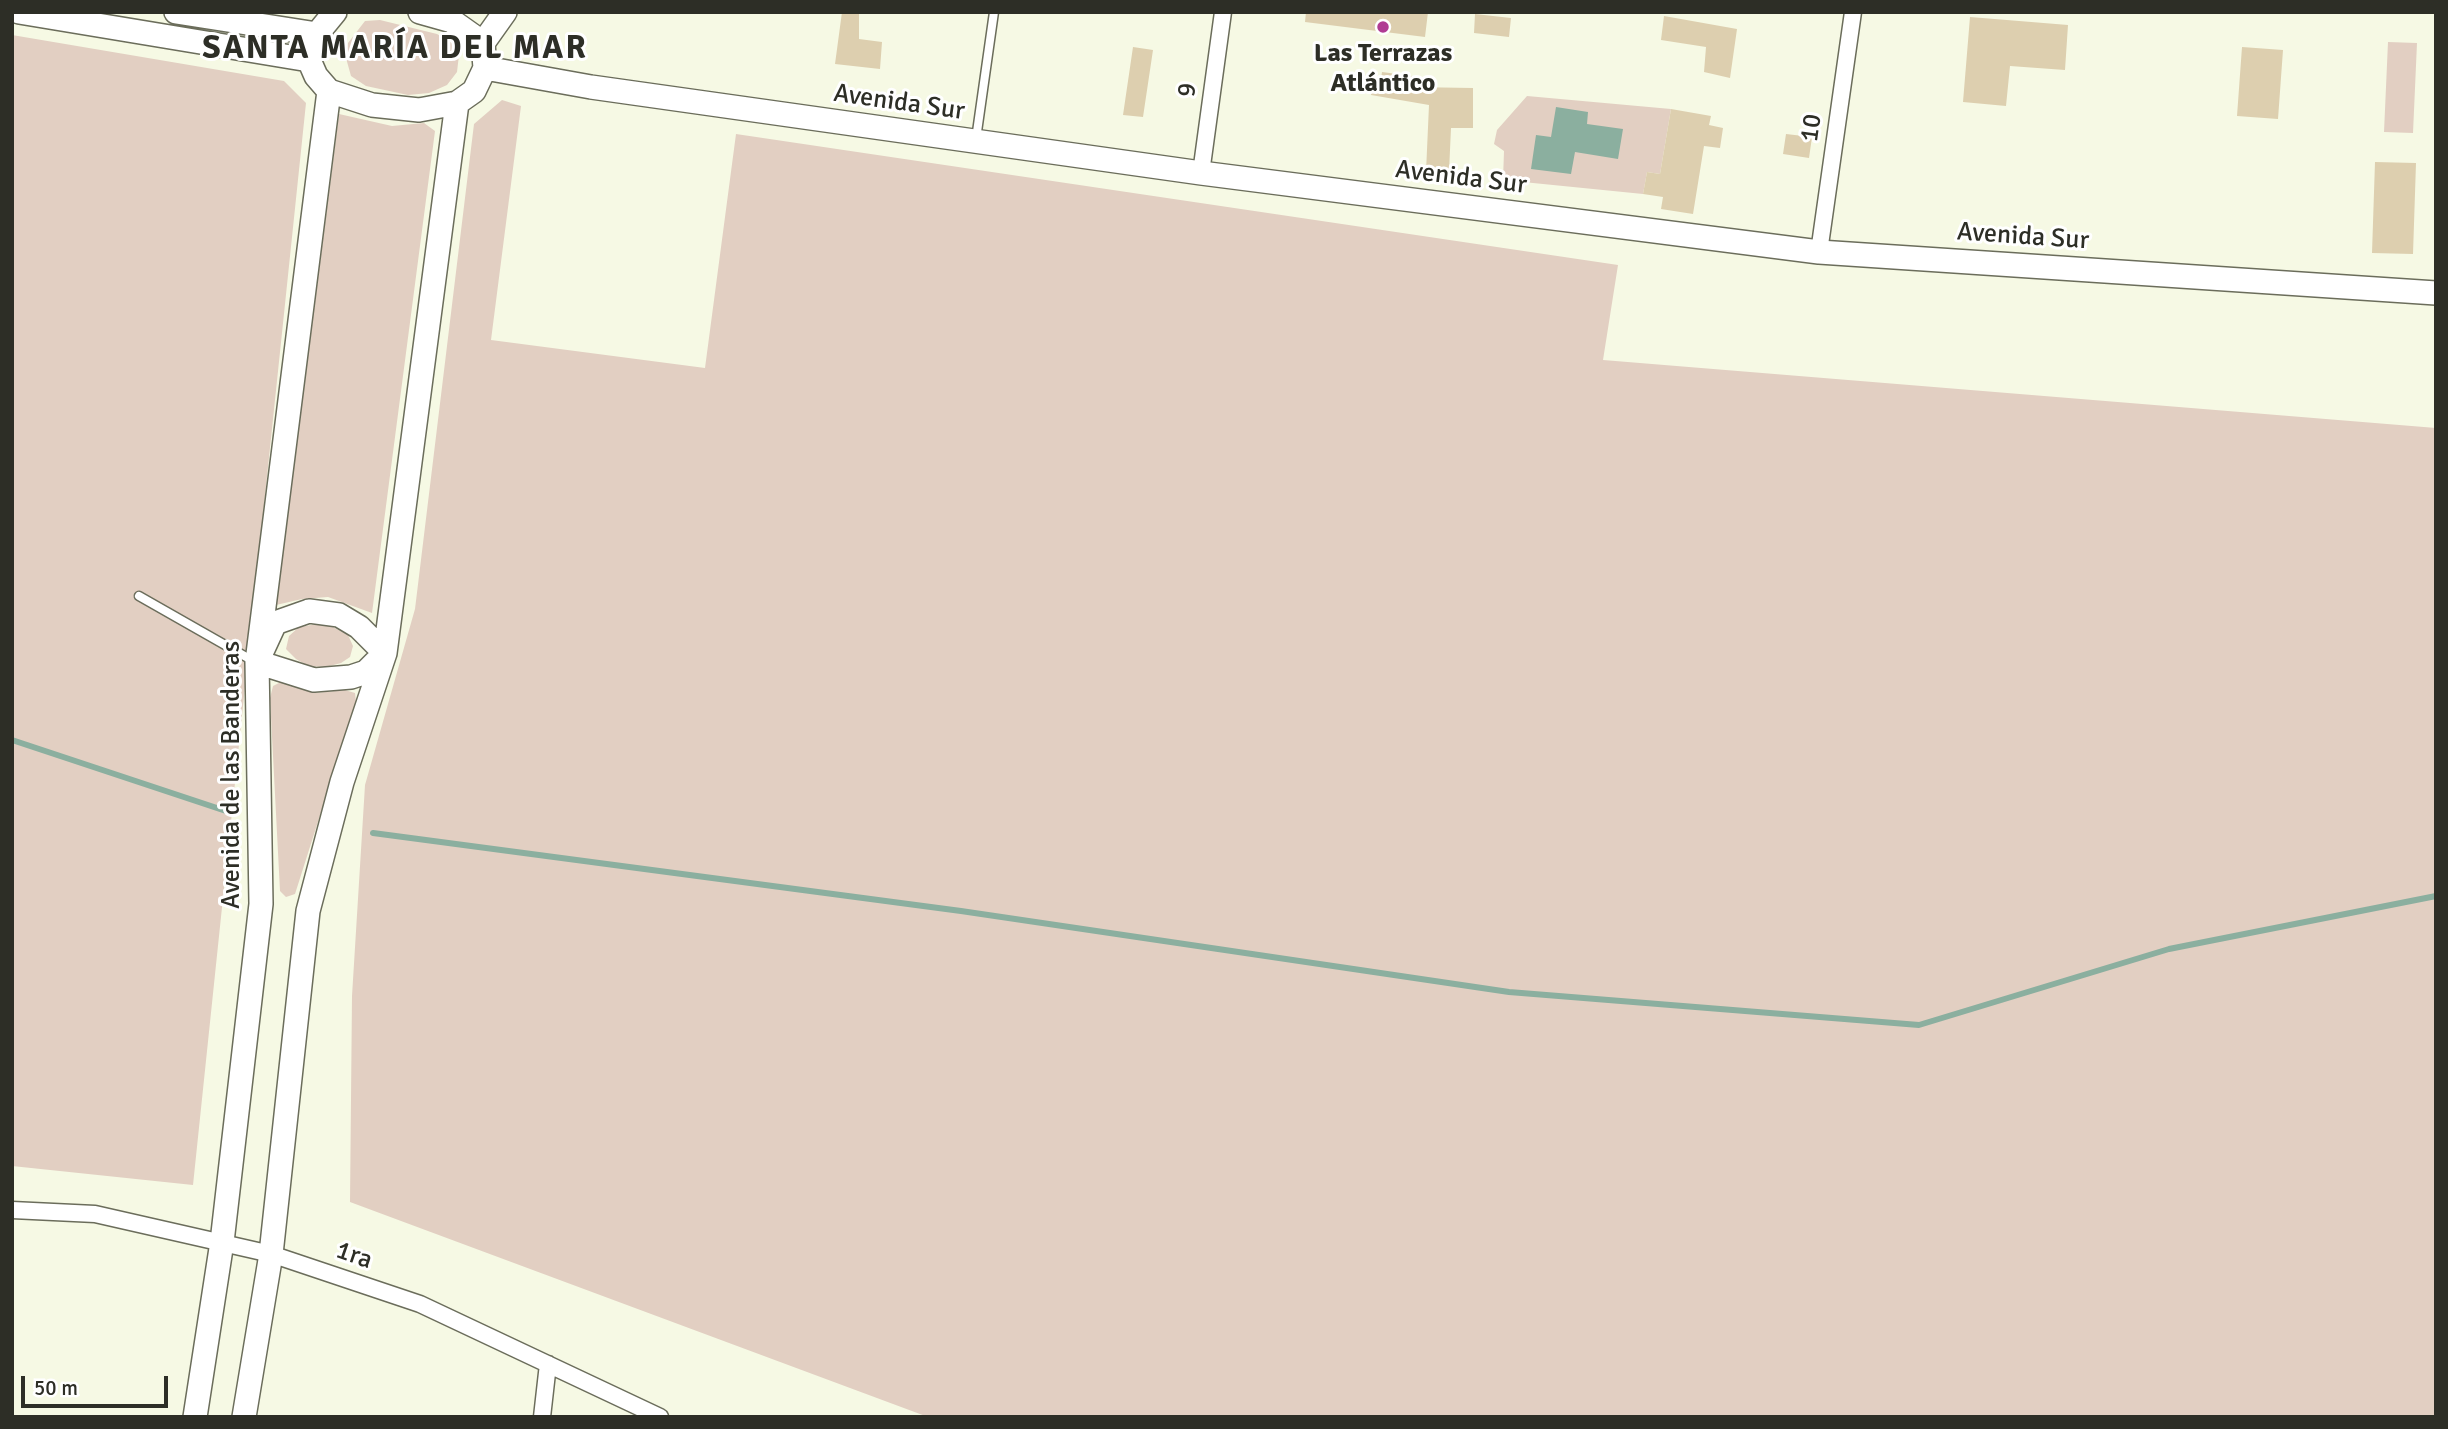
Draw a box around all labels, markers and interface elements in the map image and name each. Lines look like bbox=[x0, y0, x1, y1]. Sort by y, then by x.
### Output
marker: Las Terrazas Atlántico bbox=[1375, 19, 1391, 35]
district label: SANTA MARÍA DEL MAR bbox=[205, 29, 585, 69]
place label: Las Terrazas Atlántico bbox=[1314, 38, 1452, 100]
street label: Avenida Sur bbox=[831, 78, 967, 128]
street label: 9 bbox=[1172, 81, 1204, 99]
street label: 10 bbox=[1795, 112, 1829, 144]
street label: Avenida Sur bbox=[1394, 154, 1528, 202]
street label: Avenida Sur bbox=[1956, 217, 2090, 257]
street label: Avenida de las Banderas bbox=[216, 641, 248, 909]
street label: 1ra bbox=[332, 1235, 376, 1277]
scale bar bbox=[24, 1362, 172, 1406]
text: 50 m bbox=[34, 1375, 78, 1401]

